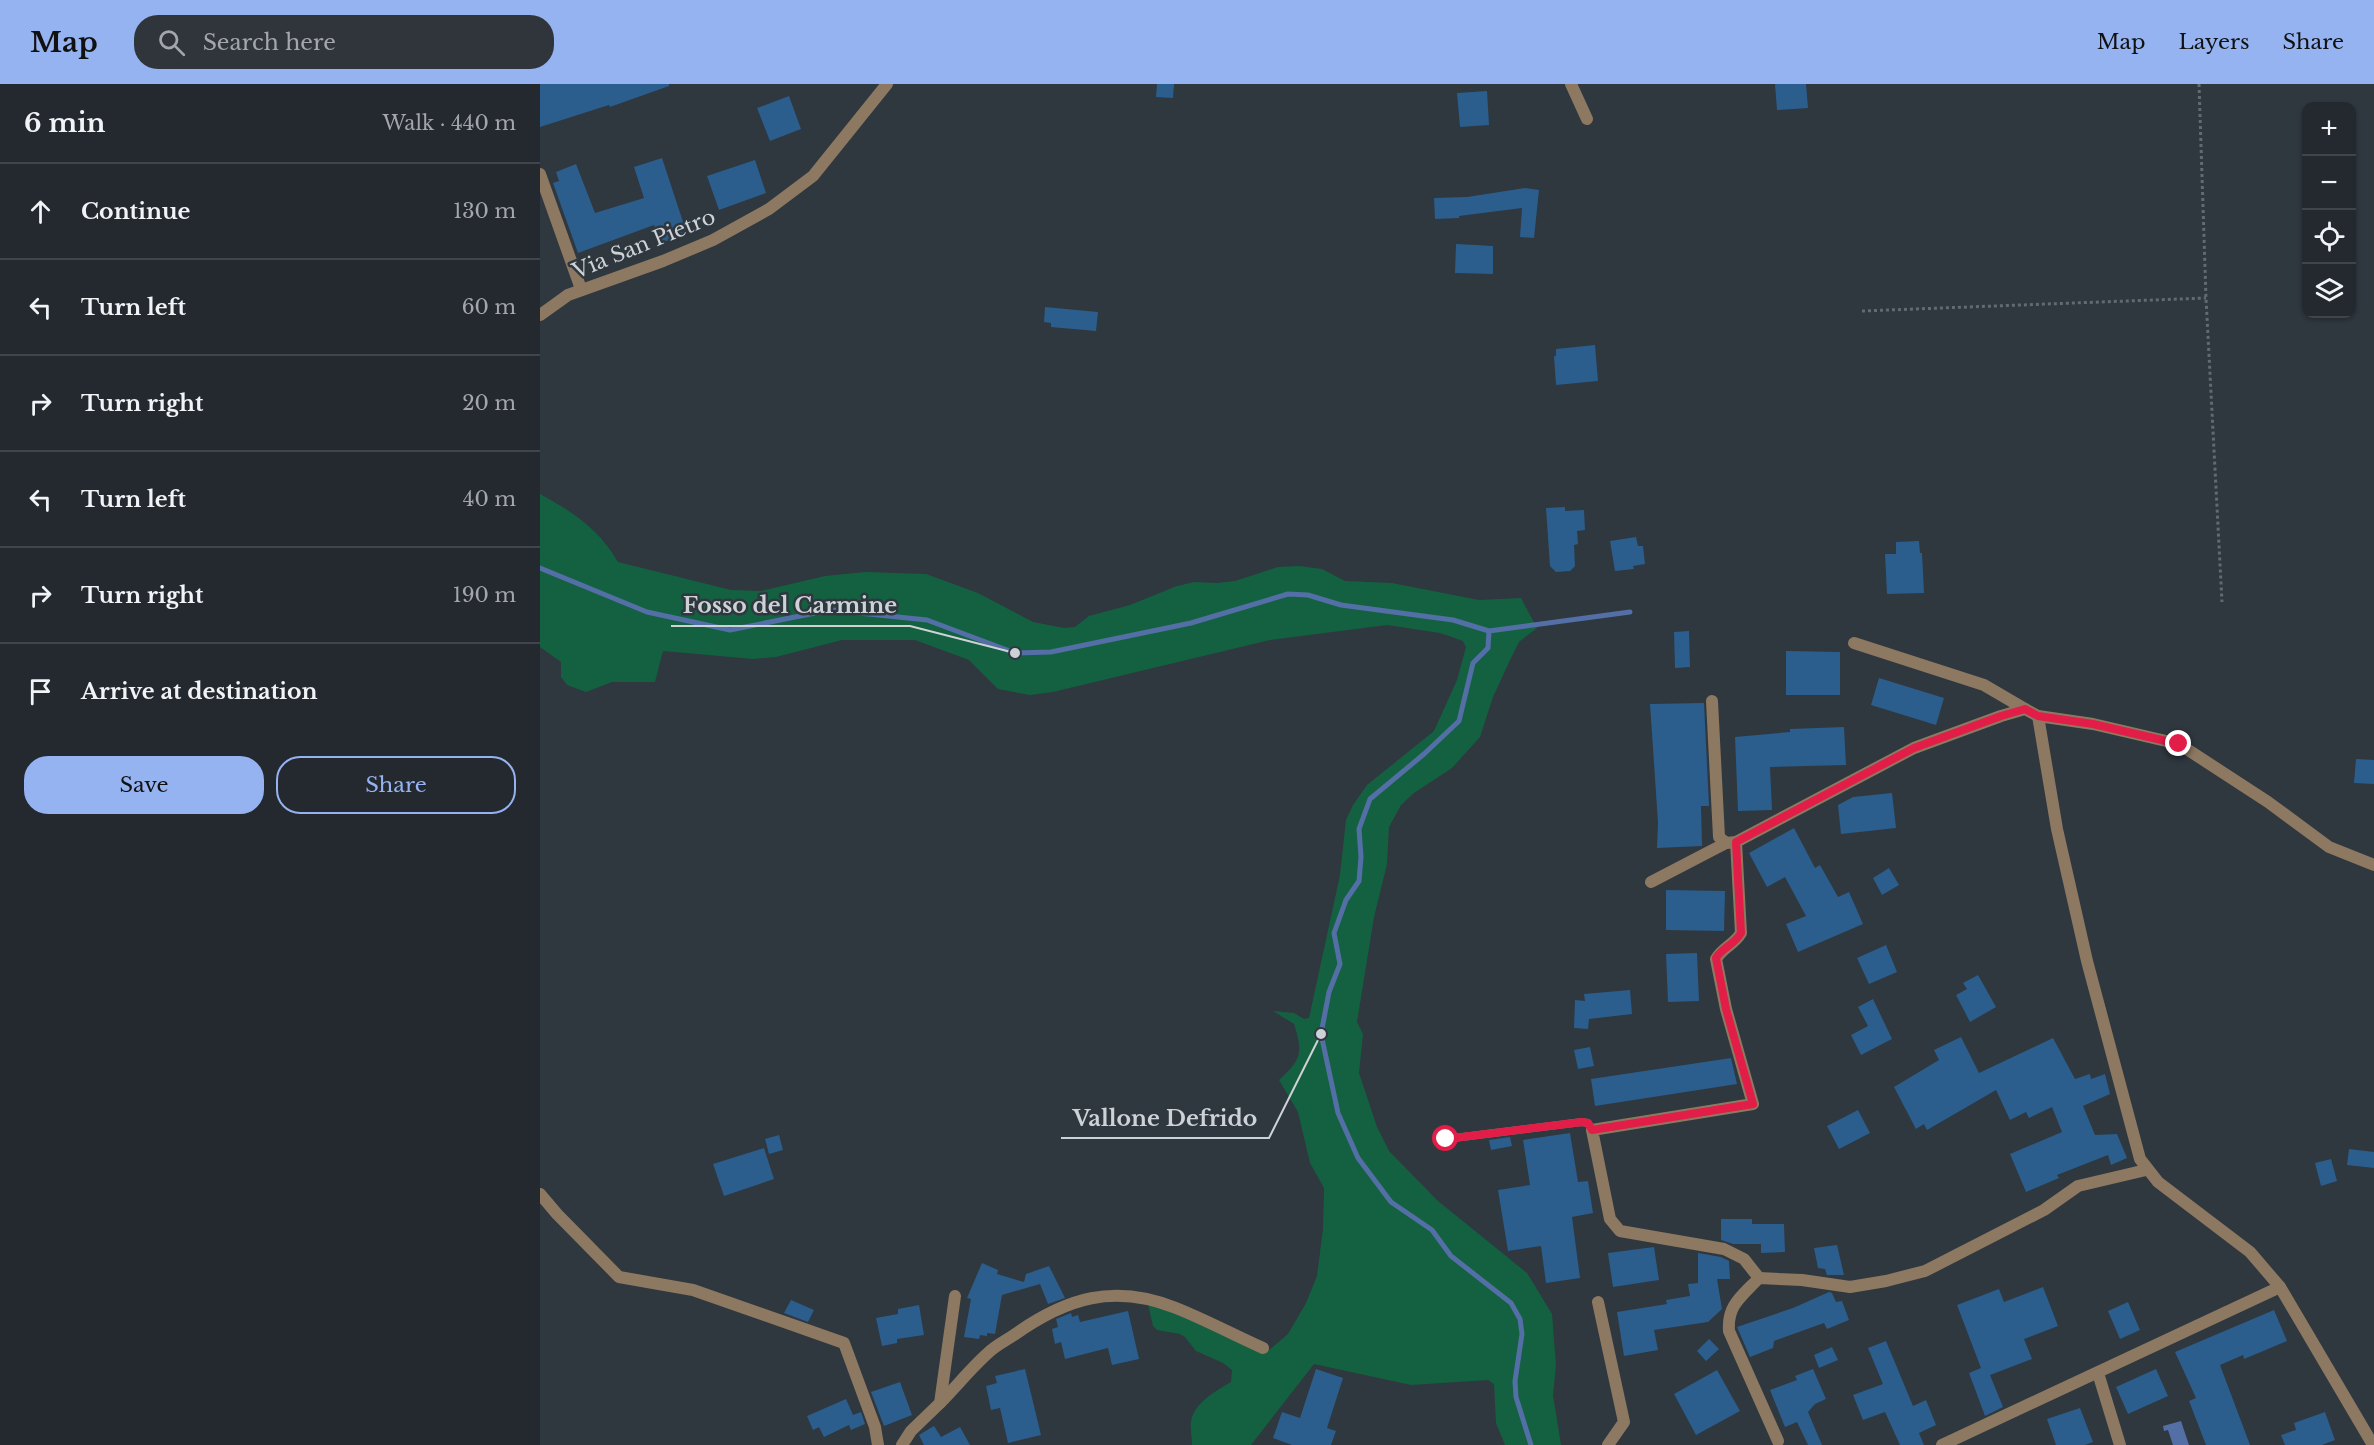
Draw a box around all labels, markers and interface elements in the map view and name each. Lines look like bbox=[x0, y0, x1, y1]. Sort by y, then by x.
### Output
search box bbox=[134, 15, 554, 69]
text: Map bbox=[30, 25, 98, 60]
icon: search bbox=[155, 26, 188, 59]
text: Search here bbox=[203, 29, 336, 56]
text: Map bbox=[2097, 29, 2146, 55]
text: Layers bbox=[2179, 29, 2250, 55]
text: Share bbox=[2283, 29, 2344, 55]
map controls bbox=[2302, 102, 2356, 318]
button: + bbox=[2302, 102, 2356, 156]
text: 6 min bbox=[24, 107, 105, 139]
text: Walk · 440 m bbox=[383, 111, 516, 135]
button: − bbox=[2302, 156, 2356, 210]
icon: ahead bbox=[24, 195, 57, 228]
text: Continue bbox=[81, 198, 190, 225]
text: 130 m bbox=[453, 199, 516, 223]
street label: Via San Pietro bbox=[568, 204, 719, 285]
button: locate bbox=[2302, 210, 2356, 264]
button: layers bbox=[2302, 264, 2356, 318]
icon: left bbox=[24, 291, 57, 324]
text: Turn left bbox=[81, 294, 186, 321]
text: 60 m bbox=[462, 295, 516, 319]
icon: right bbox=[24, 387, 57, 420]
text: Turn right bbox=[81, 390, 203, 417]
text: 20 m bbox=[462, 391, 516, 415]
icon: left bbox=[24, 483, 57, 516]
text: Turn left bbox=[81, 486, 186, 513]
text: 40 m bbox=[463, 487, 516, 511]
icon: right bbox=[24, 579, 57, 612]
text: Turn right bbox=[81, 582, 203, 609]
text: 190 m bbox=[453, 583, 516, 607]
callout: Fosso del Carmine bbox=[671, 586, 910, 626]
text: Fosso del Carmine bbox=[683, 592, 897, 619]
icon: arrive bbox=[24, 675, 57, 708]
text: Arrive at destination bbox=[81, 678, 318, 705]
route end bbox=[2165, 730, 2191, 756]
button: Save bbox=[24, 756, 264, 814]
button: Share bbox=[276, 756, 516, 814]
callout: Vallone Defrido bbox=[1061, 1098, 1269, 1138]
text: Vallone Defrido bbox=[1072, 1105, 1257, 1132]
route start bbox=[1432, 1125, 1458, 1151]

